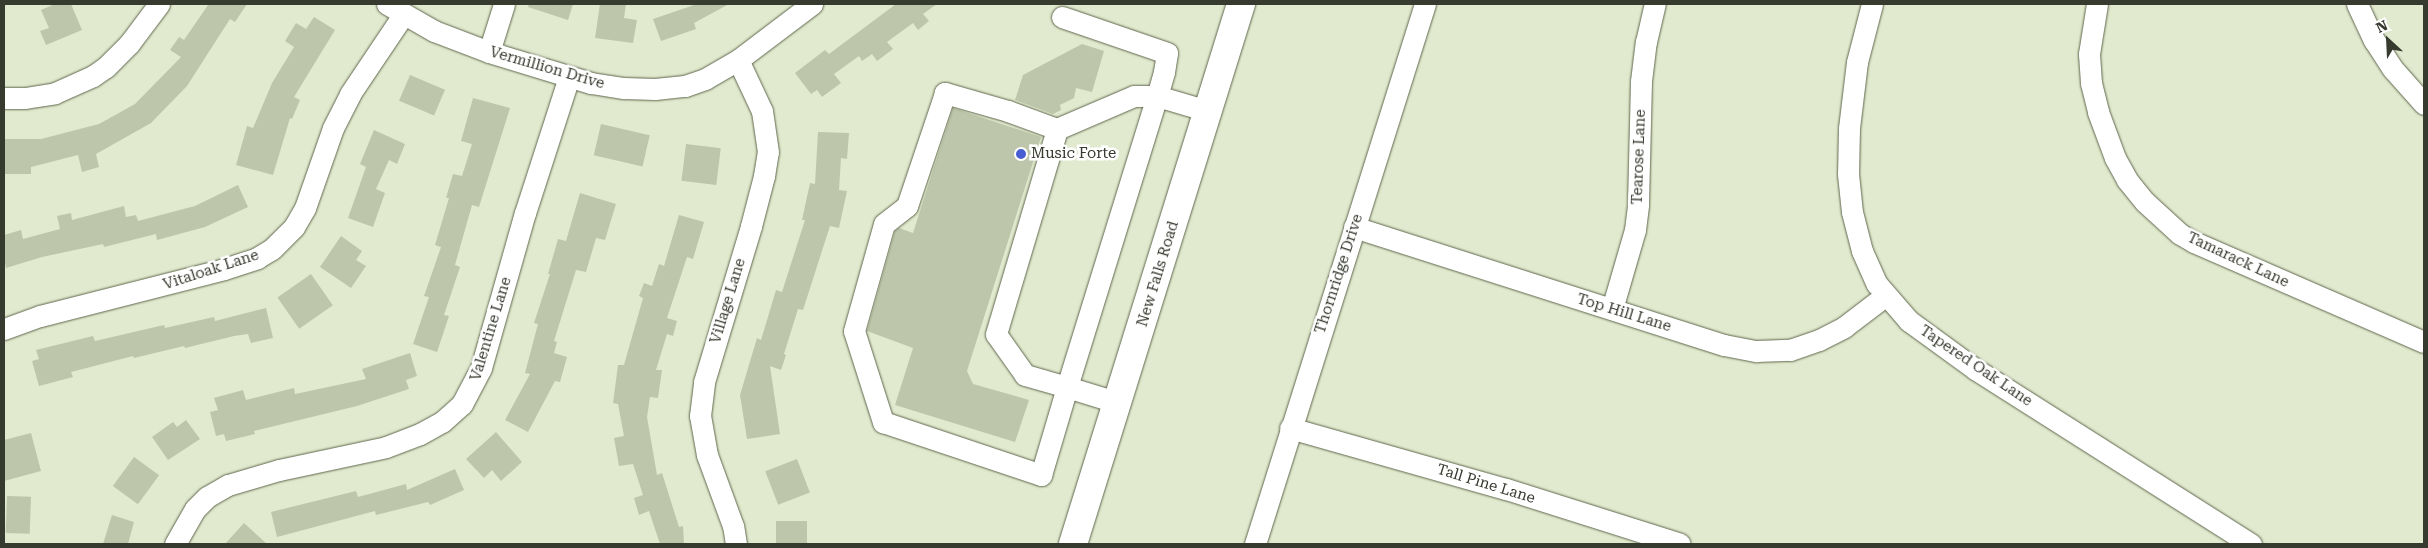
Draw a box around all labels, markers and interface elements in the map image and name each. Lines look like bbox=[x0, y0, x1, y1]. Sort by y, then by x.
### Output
north arrow bbox=[2363, 15, 2413, 65]
text: N bbox=[2373, 17, 2390, 36]
street label: Vermillion Drive bbox=[488, 43, 606, 93]
street label: Tearose Lane bbox=[1628, 109, 1650, 205]
place label: Music Forte bbox=[1031, 145, 1116, 163]
marker: Music Forte bbox=[1015, 148, 1027, 160]
street label: Thornridge Drive bbox=[1311, 212, 1367, 336]
street label: New Falls Road bbox=[1133, 219, 1183, 329]
street label: Tamarack Lane bbox=[2184, 229, 2292, 291]
street label: Vitaloak Lane bbox=[161, 246, 261, 294]
street label: Village Lane bbox=[706, 256, 750, 346]
street label: Valentine Lane bbox=[467, 275, 515, 383]
street label: Top Hill Lane bbox=[1575, 290, 1673, 336]
street label: Tapered Oak Lane bbox=[1916, 322, 2036, 410]
street label: Tall Pine Lane bbox=[1435, 460, 1537, 508]

